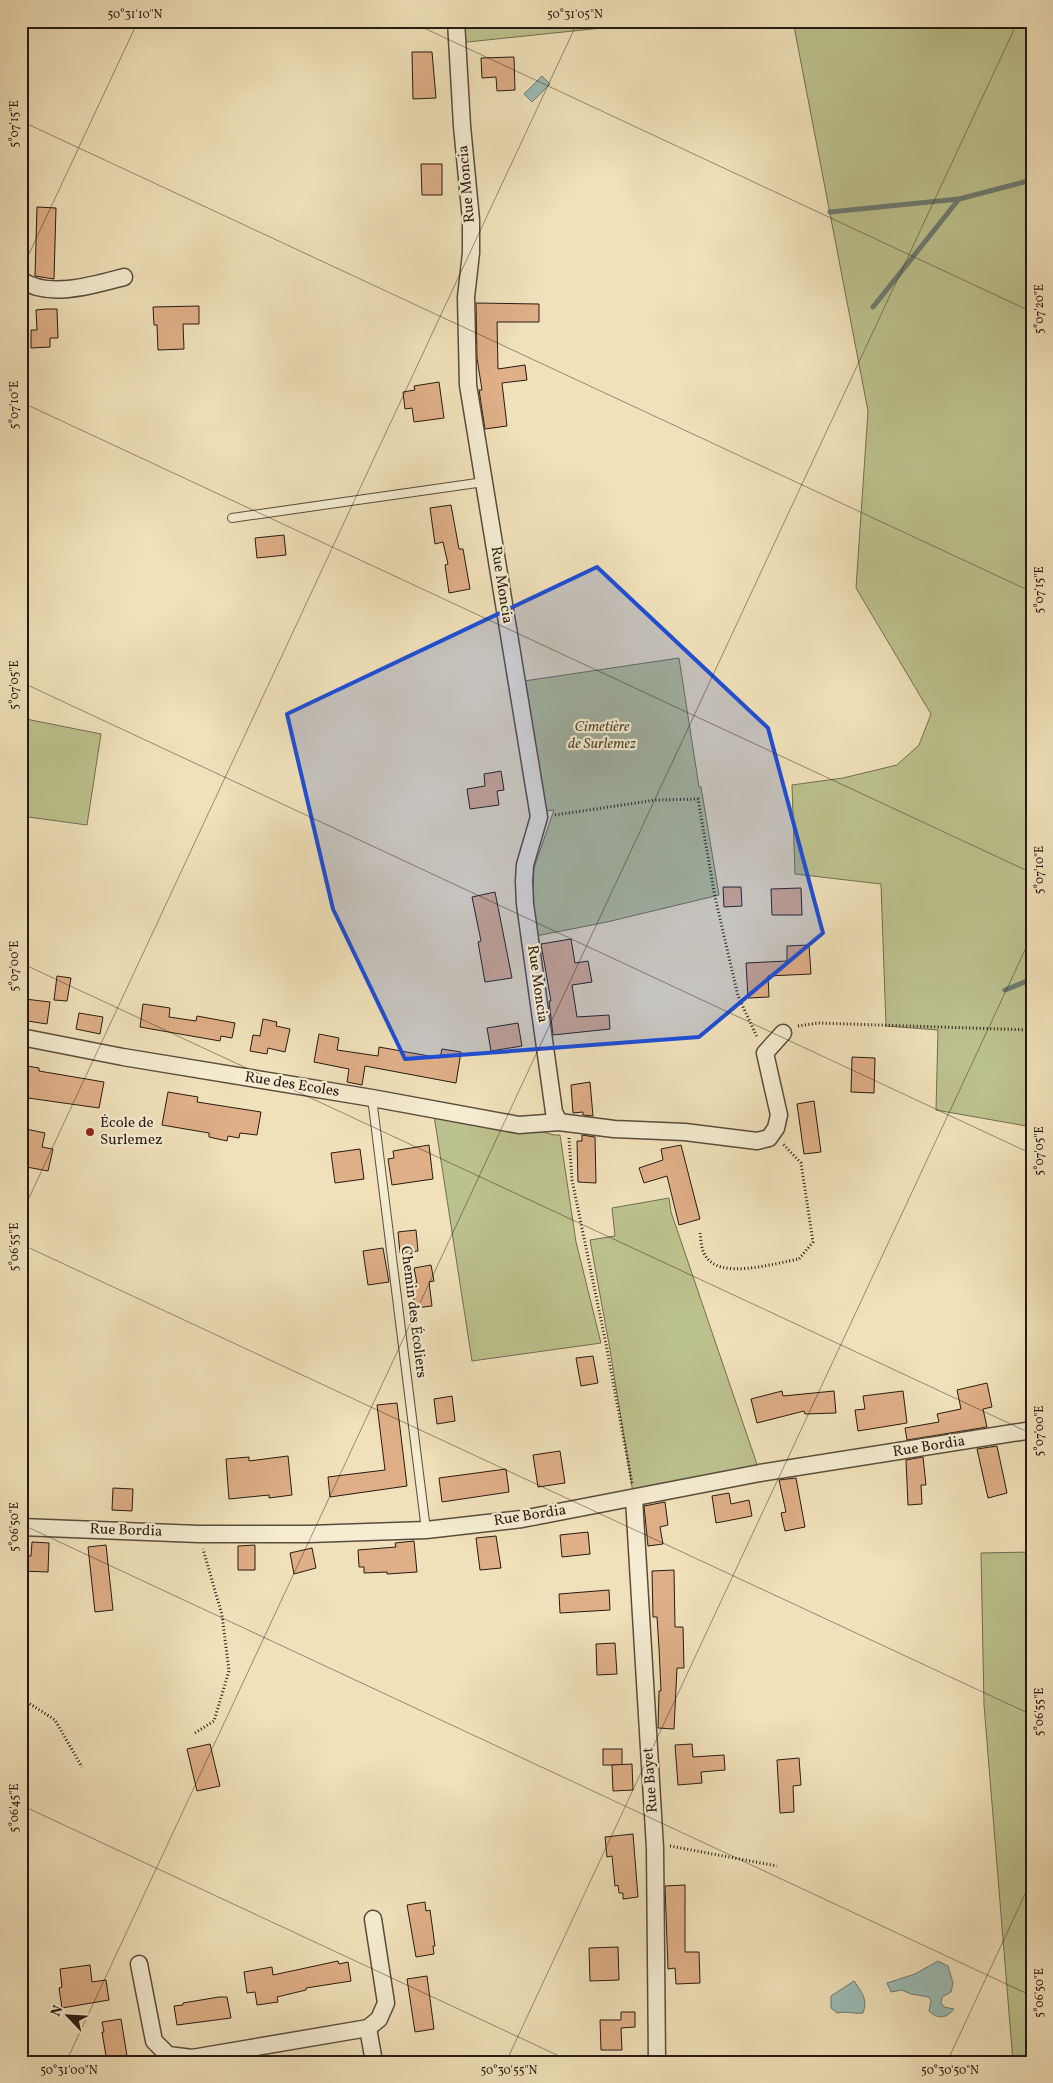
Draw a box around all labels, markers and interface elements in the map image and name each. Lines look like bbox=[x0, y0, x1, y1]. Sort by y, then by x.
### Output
text: 50°31'10"N bbox=[108, 7, 163, 23]
text: 50°31'05"N bbox=[547, 7, 603, 23]
text: 5°07'15"E bbox=[7, 100, 23, 148]
street label: Rue Moncia bbox=[453, 144, 481, 224]
text: 5°07'20"E bbox=[1032, 284, 1048, 334]
text: 5°07'10"E bbox=[7, 381, 23, 429]
street label: Rue Moncia bbox=[485, 545, 517, 625]
text: 5°07'15"E bbox=[1032, 566, 1048, 614]
text: 5°07'05"E bbox=[7, 660, 23, 710]
park label: Cimetière de Surlemez bbox=[568, 717, 636, 755]
text: 5°07'10"E bbox=[1032, 846, 1048, 894]
text: 5°07'00"E bbox=[7, 941, 23, 991]
street label: Rue Moncia bbox=[521, 944, 553, 1024]
street label: Rue des Ecoles bbox=[243, 1067, 341, 1103]
place label: École de Surlemez bbox=[100, 1113, 163, 1151]
marker: École de Surlemez bbox=[84, 1126, 96, 1138]
text: 5°07'05"E bbox=[1032, 1126, 1048, 1176]
text: 5°06'55"E bbox=[7, 1223, 23, 1271]
street label: Chemin des Écoliers bbox=[394, 1245, 432, 1379]
text: 5°07'00"E bbox=[1032, 1406, 1048, 1456]
street label: Rue Bordia bbox=[891, 1431, 967, 1463]
street label: Rue Bordia bbox=[492, 1500, 568, 1532]
text: 5°06'50"E bbox=[7, 1502, 23, 1552]
street label: Rue Bordia bbox=[89, 1519, 163, 1543]
text: 5°06'55"E bbox=[1032, 1688, 1048, 1736]
street label: Rue Bayet bbox=[638, 1747, 664, 1813]
text: 5°06'45"E bbox=[7, 1784, 23, 1832]
text: 5°06'50"E bbox=[1032, 1968, 1048, 2018]
north arrow bbox=[42, 1990, 92, 2040]
text: N bbox=[47, 2003, 68, 2020]
text: 50°31'00"N bbox=[40, 2063, 98, 2079]
text: 50°30'55"N bbox=[481, 2063, 538, 2079]
text: 50°30'50"N bbox=[921, 2063, 979, 2079]

